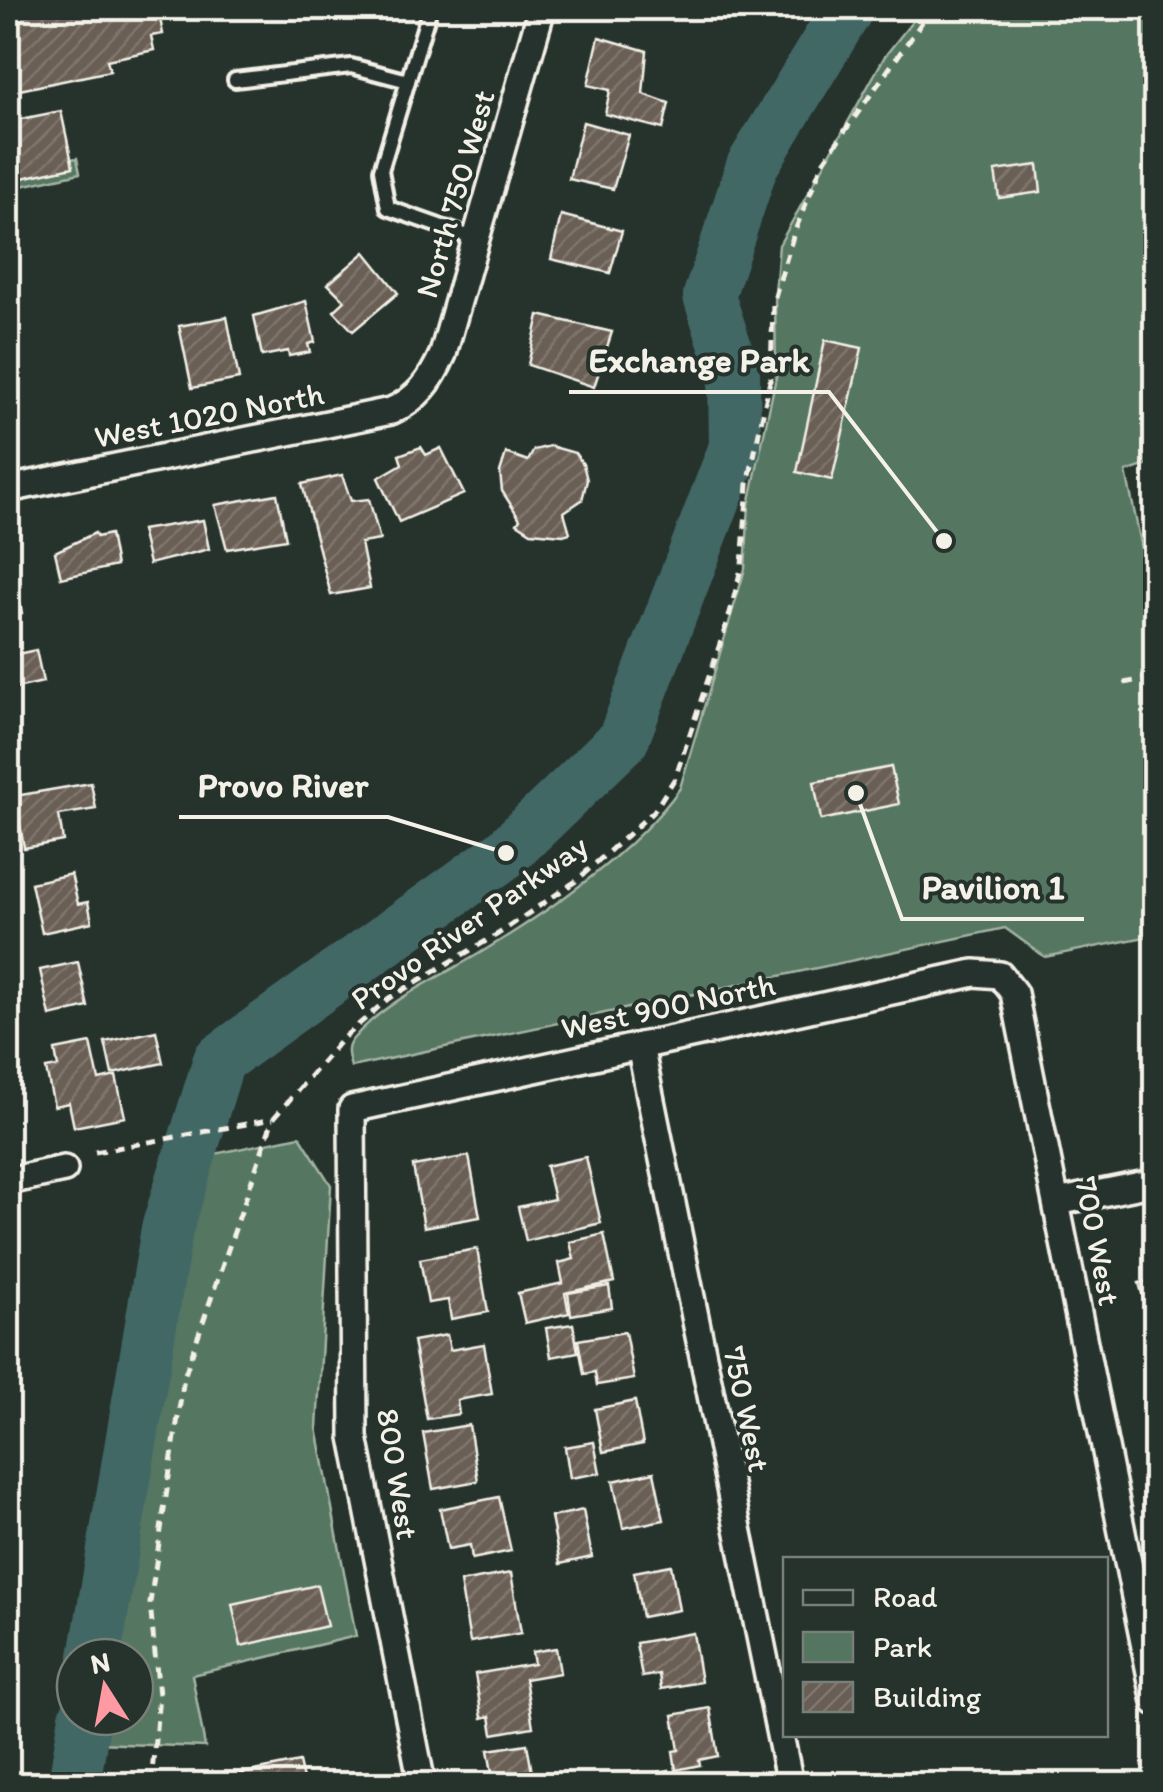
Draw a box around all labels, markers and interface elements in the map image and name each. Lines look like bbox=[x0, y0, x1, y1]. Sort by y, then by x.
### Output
street label: North 750 West bbox=[407, 86, 503, 302]
callout: Exchange Park bbox=[569, 327, 829, 392]
text: Exchange Park bbox=[588, 339, 810, 381]
street label: West 1020 North bbox=[91, 374, 327, 456]
callout: Provo River bbox=[179, 752, 388, 817]
text: Provo River bbox=[197, 764, 370, 806]
street label: Provo River Parkway bbox=[343, 826, 595, 1018]
callout: Pavilion 1 bbox=[902, 854, 1084, 919]
text: Pavilion 1 bbox=[922, 866, 1064, 908]
street label: West 900 North bbox=[557, 965, 779, 1047]
street label: 700 West bbox=[1067, 1173, 1129, 1309]
street label: 750 West bbox=[715, 1343, 779, 1475]
street label: 800 West bbox=[369, 1406, 427, 1542]
legend bbox=[783, 1557, 1108, 1737]
text: Road bbox=[873, 1578, 938, 1615]
text: Park bbox=[873, 1628, 932, 1665]
north arrow bbox=[55, 1637, 155, 1737]
text: N bbox=[88, 1644, 113, 1681]
text: Building bbox=[873, 1678, 982, 1715]

